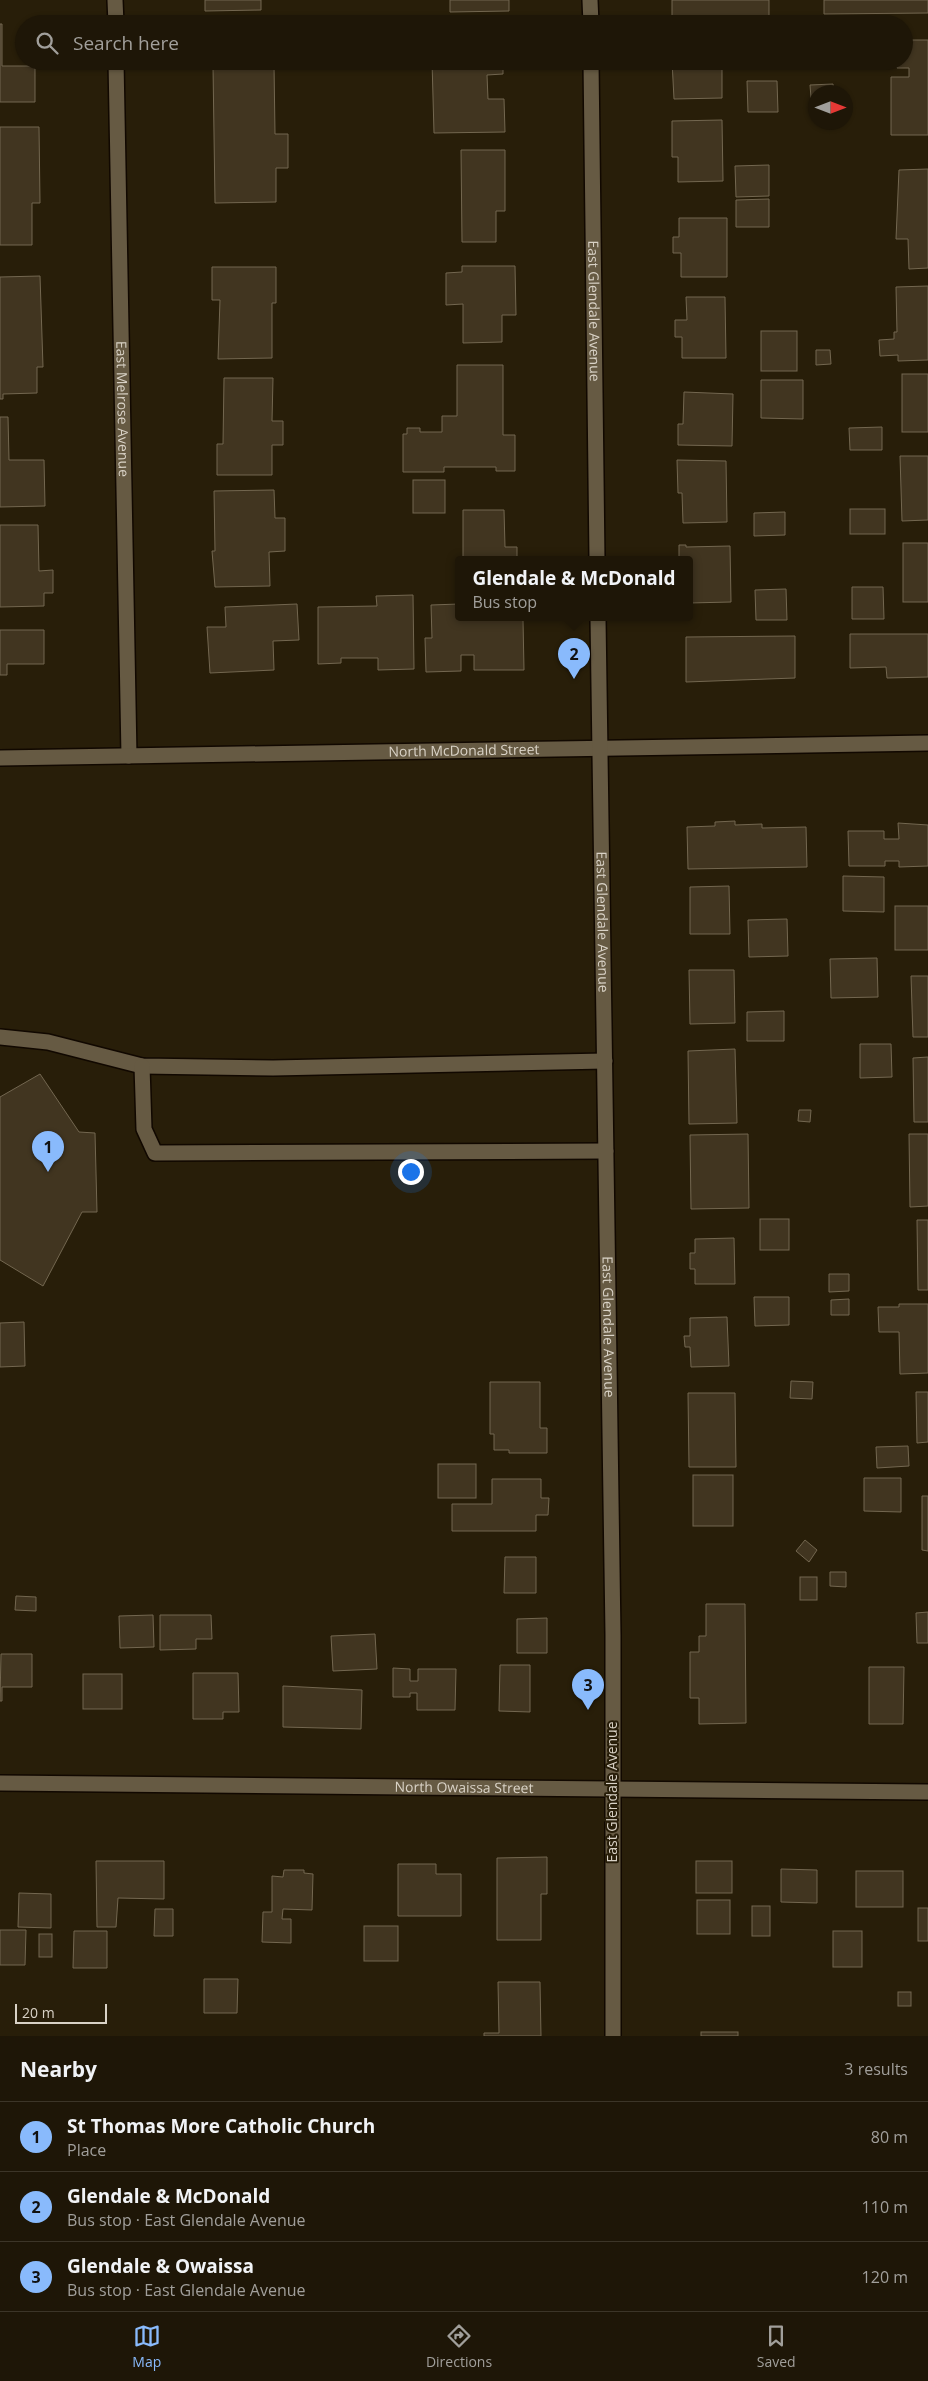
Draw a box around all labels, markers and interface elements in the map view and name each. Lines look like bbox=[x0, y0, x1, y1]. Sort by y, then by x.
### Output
search box bbox=[15, 15, 913, 70]
icon: search bbox=[33, 29, 61, 57]
text: Search here bbox=[73, 30, 179, 56]
north arrow bbox=[808, 85, 853, 130]
street label: East Glendale Avenue bbox=[584, 240, 605, 382]
street label: East Melrose Avenue bbox=[112, 341, 134, 477]
popup bbox=[455, 556, 693, 621]
text: Glendale & McDonald bbox=[472, 565, 676, 591]
text: Bus stop bbox=[472, 591, 537, 613]
pin: 2 bbox=[558, 638, 590, 679]
street label: North McDonald Street bbox=[388, 739, 540, 761]
street label: East Glendale Avenue bbox=[592, 851, 614, 993]
pin: 1 bbox=[32, 1131, 64, 1172]
your location bbox=[398, 1159, 424, 1185]
street label: East Glendale Avenue bbox=[598, 1256, 619, 1398]
pin: 3 bbox=[572, 1669, 604, 1710]
street label: East Glendale Avenue bbox=[602, 1721, 621, 1863]
street label: North Owaissa Street bbox=[394, 1777, 534, 1797]
scale bar bbox=[15, 2001, 108, 2024]
text: 20 m bbox=[22, 2003, 55, 2022]
text: Nearby bbox=[20, 2055, 97, 2083]
text: 3 results bbox=[844, 2058, 908, 2080]
text: St Thomas More Catholic Church bbox=[67, 2113, 375, 2139]
text: 1 bbox=[31, 2126, 41, 2148]
text: 80 m bbox=[871, 2126, 908, 2148]
text: Place bbox=[67, 2139, 106, 2161]
text: Glendale & McDonald bbox=[67, 2183, 270, 2209]
text: 2 bbox=[31, 2196, 41, 2218]
text: 110 m bbox=[862, 2196, 908, 2218]
text: Bus stop · East Glendale Avenue bbox=[67, 2209, 305, 2231]
text: Glendale & Owaissa bbox=[67, 2253, 254, 2279]
text: 3 bbox=[31, 2266, 41, 2288]
text: 120 m bbox=[862, 2266, 908, 2288]
text: Bus stop · East Glendale Avenue bbox=[67, 2279, 305, 2301]
tab: Map bbox=[132, 2322, 161, 2371]
tab: Directions bbox=[426, 2322, 492, 2371]
tab: Saved bbox=[757, 2322, 796, 2371]

